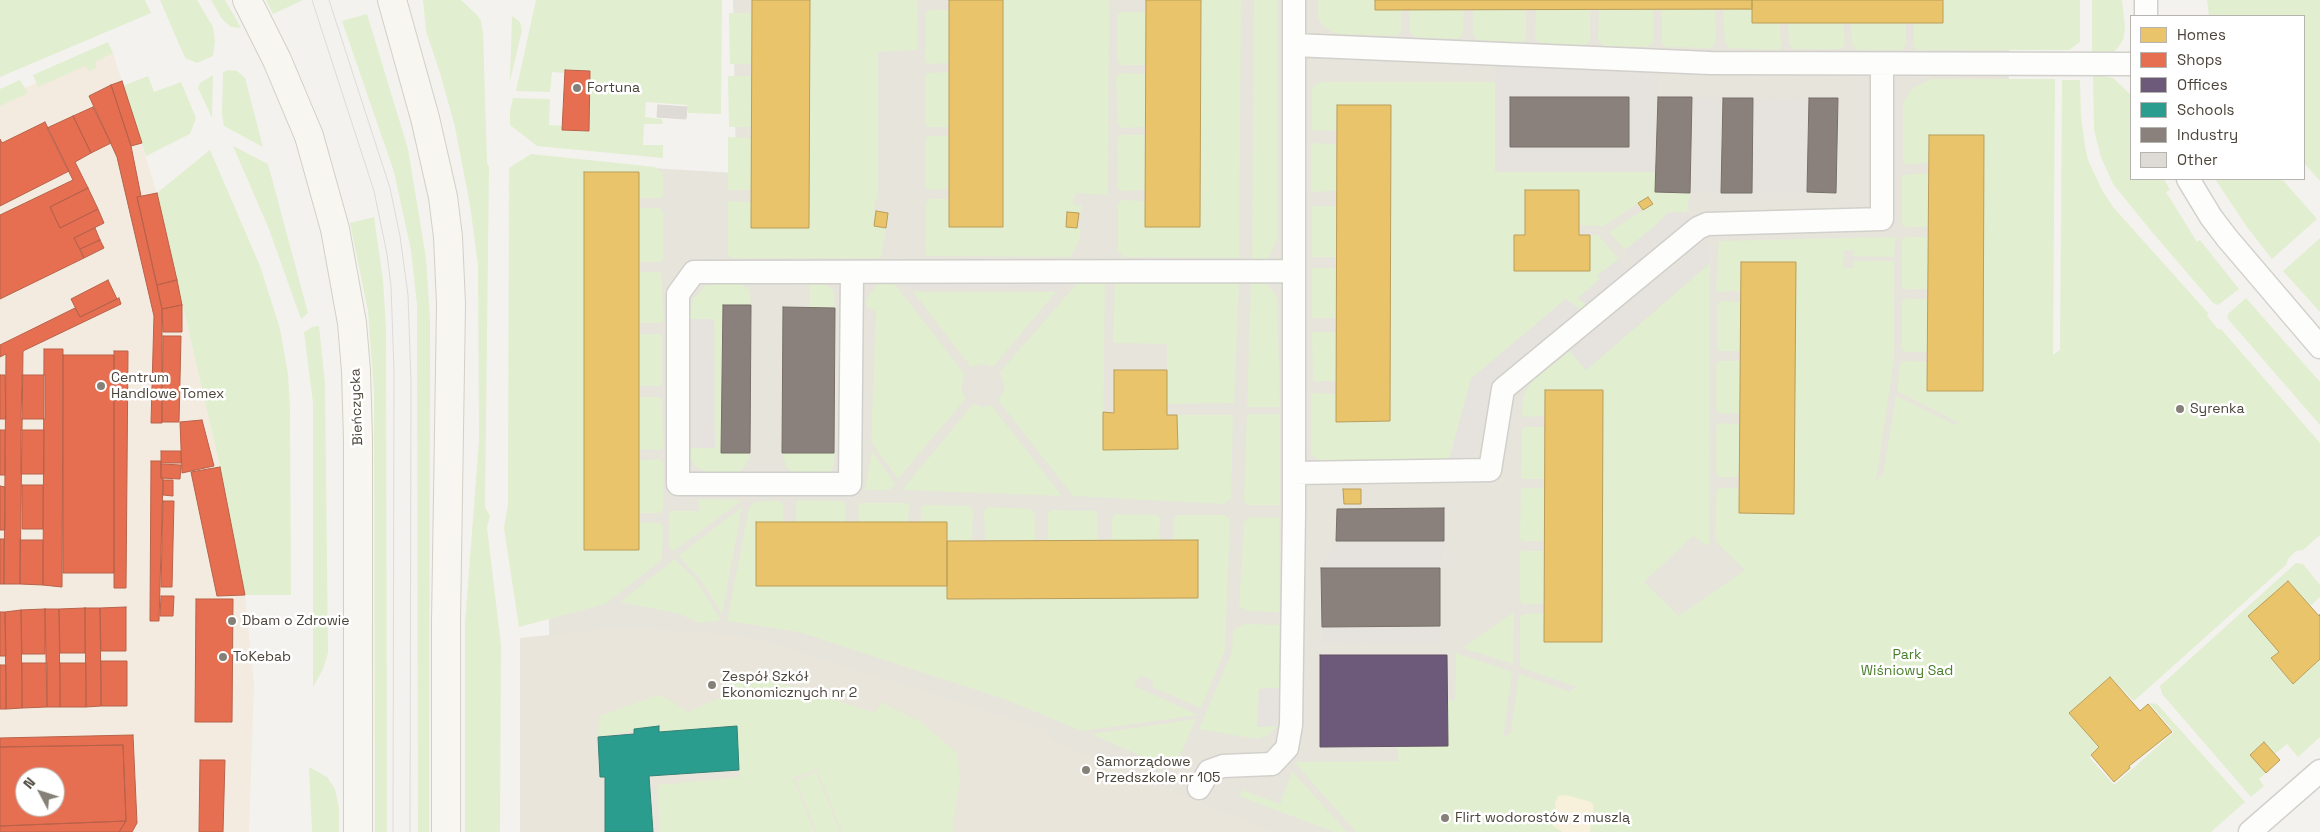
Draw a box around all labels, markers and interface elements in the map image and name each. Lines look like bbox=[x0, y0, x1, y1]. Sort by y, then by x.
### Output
legend bbox=[2130, 15, 2305, 180]
text: Homes bbox=[2177, 25, 2226, 44]
text: Shops bbox=[2177, 50, 2222, 69]
text: Offices bbox=[2177, 75, 2228, 94]
place label: Fortuna bbox=[587, 80, 640, 96]
marker: Fortuna bbox=[571, 82, 583, 94]
text: Schools bbox=[2177, 100, 2234, 119]
text: Industry bbox=[2177, 125, 2238, 144]
text: Other bbox=[2177, 150, 2218, 169]
street label: Bieńczycka bbox=[347, 368, 367, 446]
place label: Centrum Handlowe Tomex bbox=[111, 370, 224, 402]
marker: Centrum Handlowe Tomex bbox=[95, 380, 107, 392]
place label: Syrenka bbox=[2190, 401, 2244, 417]
marker: Syrenka bbox=[2174, 403, 2186, 415]
place label: Dbam o Zdrowie bbox=[242, 613, 350, 629]
marker: Dbam o Zdrowie bbox=[226, 615, 238, 627]
park label: Park Wiśniowy Sad bbox=[1861, 647, 1953, 680]
place label: ToKebab bbox=[233, 649, 291, 665]
marker: ToKebab bbox=[217, 651, 229, 663]
place label: Zespół Szkół Ekonomicznych nr 2 bbox=[722, 669, 857, 702]
marker: Zespół Szkół Ekonomicznych nr 2 bbox=[706, 679, 718, 691]
place label: Samorządowe Przedszkole nr 105 bbox=[1096, 754, 1220, 786]
marker: Samorządowe Przedszkole nr 105 bbox=[1080, 764, 1092, 776]
north arrow bbox=[15, 767, 65, 817]
text: N bbox=[19, 774, 39, 792]
place label: Flirt wodorostów z muszlą bbox=[1455, 810, 1630, 826]
marker: Flirt wodorostów z muszlą bbox=[1439, 812, 1451, 824]

